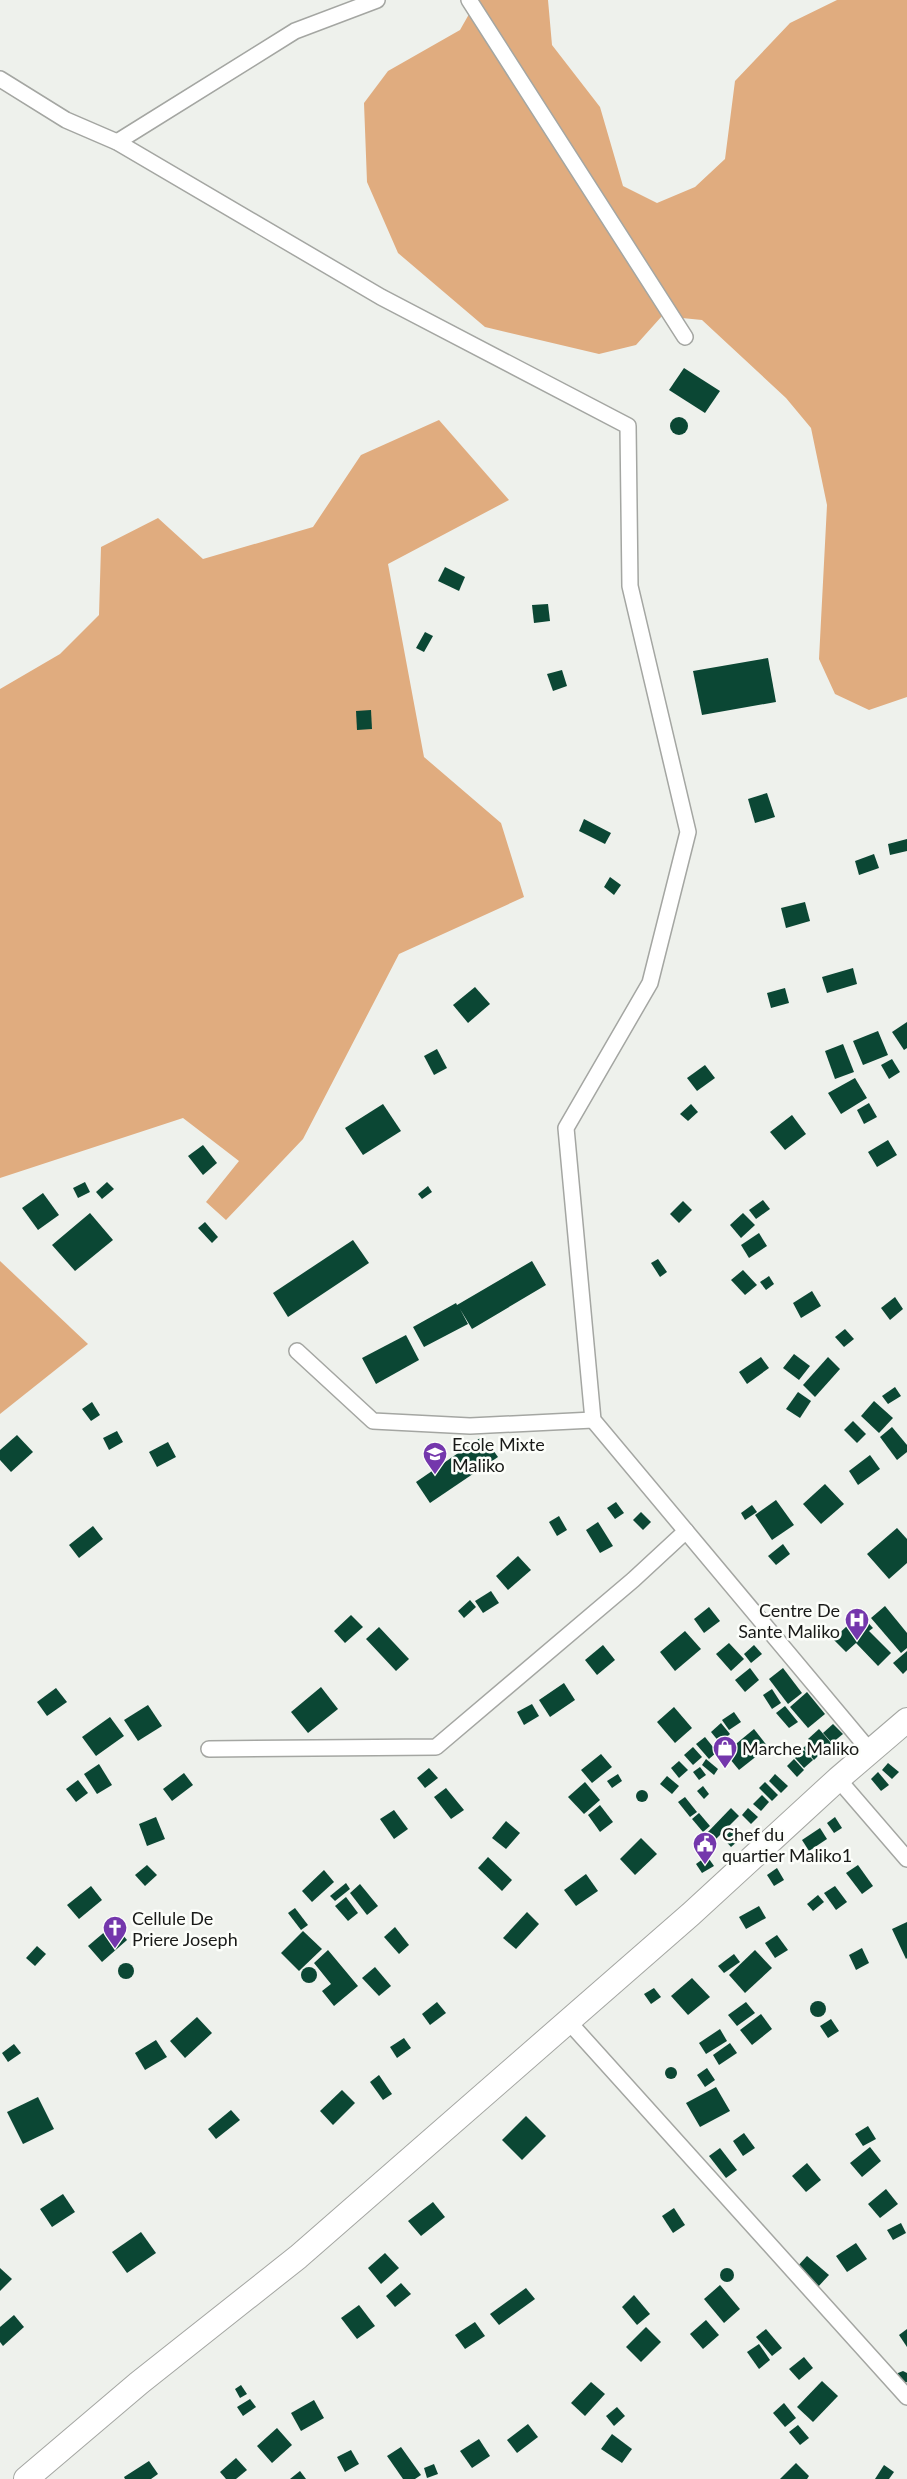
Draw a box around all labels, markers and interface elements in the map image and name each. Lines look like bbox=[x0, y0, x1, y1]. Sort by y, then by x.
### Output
place label: Ecole Mixte Maliko bbox=[452, 1433, 545, 1476]
school or university icon: Ecole Mixte Maliko bbox=[422, 1441, 448, 1475]
place label: Centre De Sante Maliko bbox=[738, 1599, 840, 1642]
hospital icon: Centre De Sante Maliko bbox=[844, 1607, 870, 1641]
shop icon: Marche Maliko bbox=[712, 1735, 738, 1769]
place label: Marche Maliko bbox=[742, 1737, 859, 1759]
place label: Chef du quartier Maliko1 bbox=[722, 1823, 852, 1866]
public building icon: Chef du quartier Maliko1 bbox=[692, 1831, 718, 1865]
place label: Cellule De Priere Joseph bbox=[132, 1907, 238, 1950]
church icon: Cellule De Priere Joseph bbox=[102, 1915, 128, 1949]

